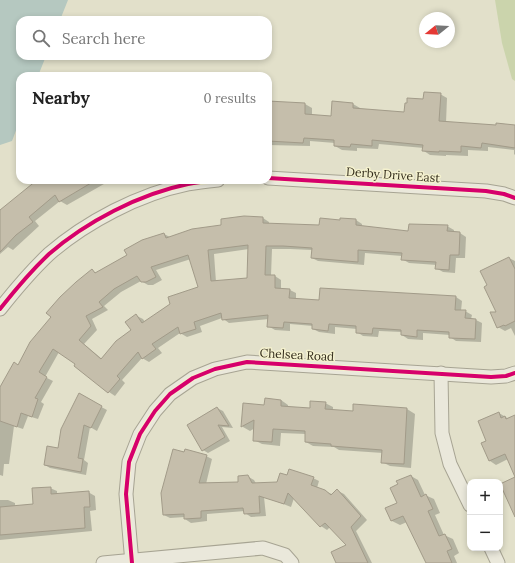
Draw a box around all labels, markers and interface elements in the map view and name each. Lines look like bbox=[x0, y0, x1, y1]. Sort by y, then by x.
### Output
north arrow bbox=[419, 12, 455, 48]
search box bbox=[16, 16, 272, 60]
icon: search bbox=[30, 27, 52, 49]
text: Search here bbox=[62, 29, 145, 48]
text: Nearby bbox=[32, 87, 90, 109]
text: 0 results bbox=[204, 90, 256, 107]
street label: Derby Drive East bbox=[346, 164, 441, 185]
street label: Chelsea Road bbox=[259, 345, 335, 364]
map controls bbox=[467, 479, 503, 551]
button: + bbox=[467, 479, 503, 515]
button: − bbox=[467, 515, 503, 551]

